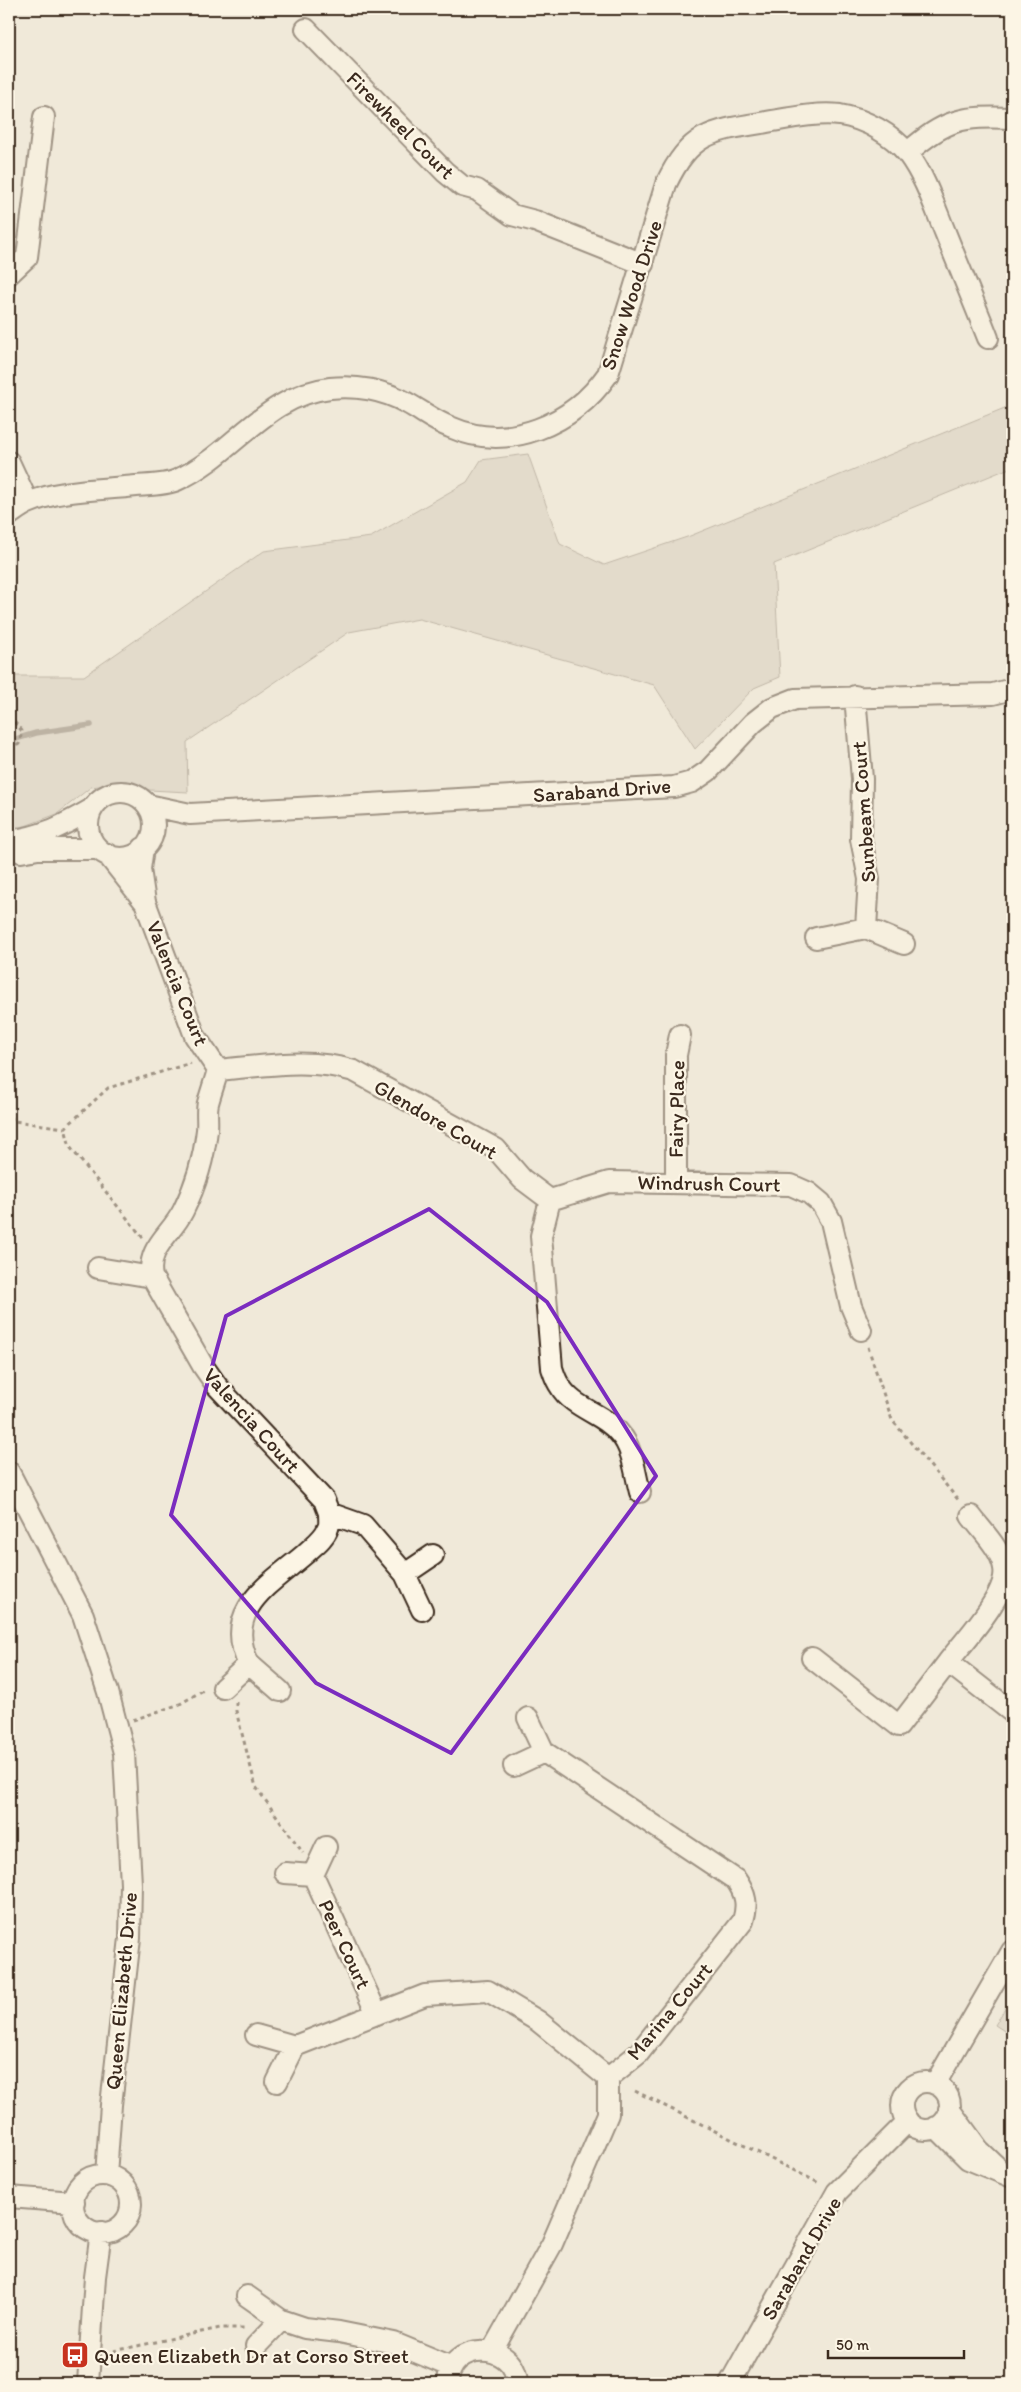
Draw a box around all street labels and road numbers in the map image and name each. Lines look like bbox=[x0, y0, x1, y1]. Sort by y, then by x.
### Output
street label: Firewheel Court bbox=[342, 66, 460, 184]
street label: Snow Wood Drive bbox=[595, 217, 667, 373]
street label: Sunbeam Court bbox=[846, 740, 880, 883]
street label: Saraband Drive bbox=[532, 773, 672, 807]
street label: Valencia Court bbox=[142, 917, 214, 1049]
street label: Fairy Place bbox=[663, 1060, 689, 1158]
street label: Glendore Court bbox=[370, 1074, 502, 1164]
street label: Windrush Court bbox=[637, 1169, 781, 1197]
street label: Valencia Court bbox=[198, 1362, 306, 1478]
street label: Queen Elizabeth Drive bbox=[100, 1891, 142, 2091]
street label: Peer Court bbox=[313, 1895, 377, 1993]
street label: Marina Court bbox=[621, 1957, 717, 2065]
street label: Saraband Drive bbox=[756, 2192, 846, 2324]

